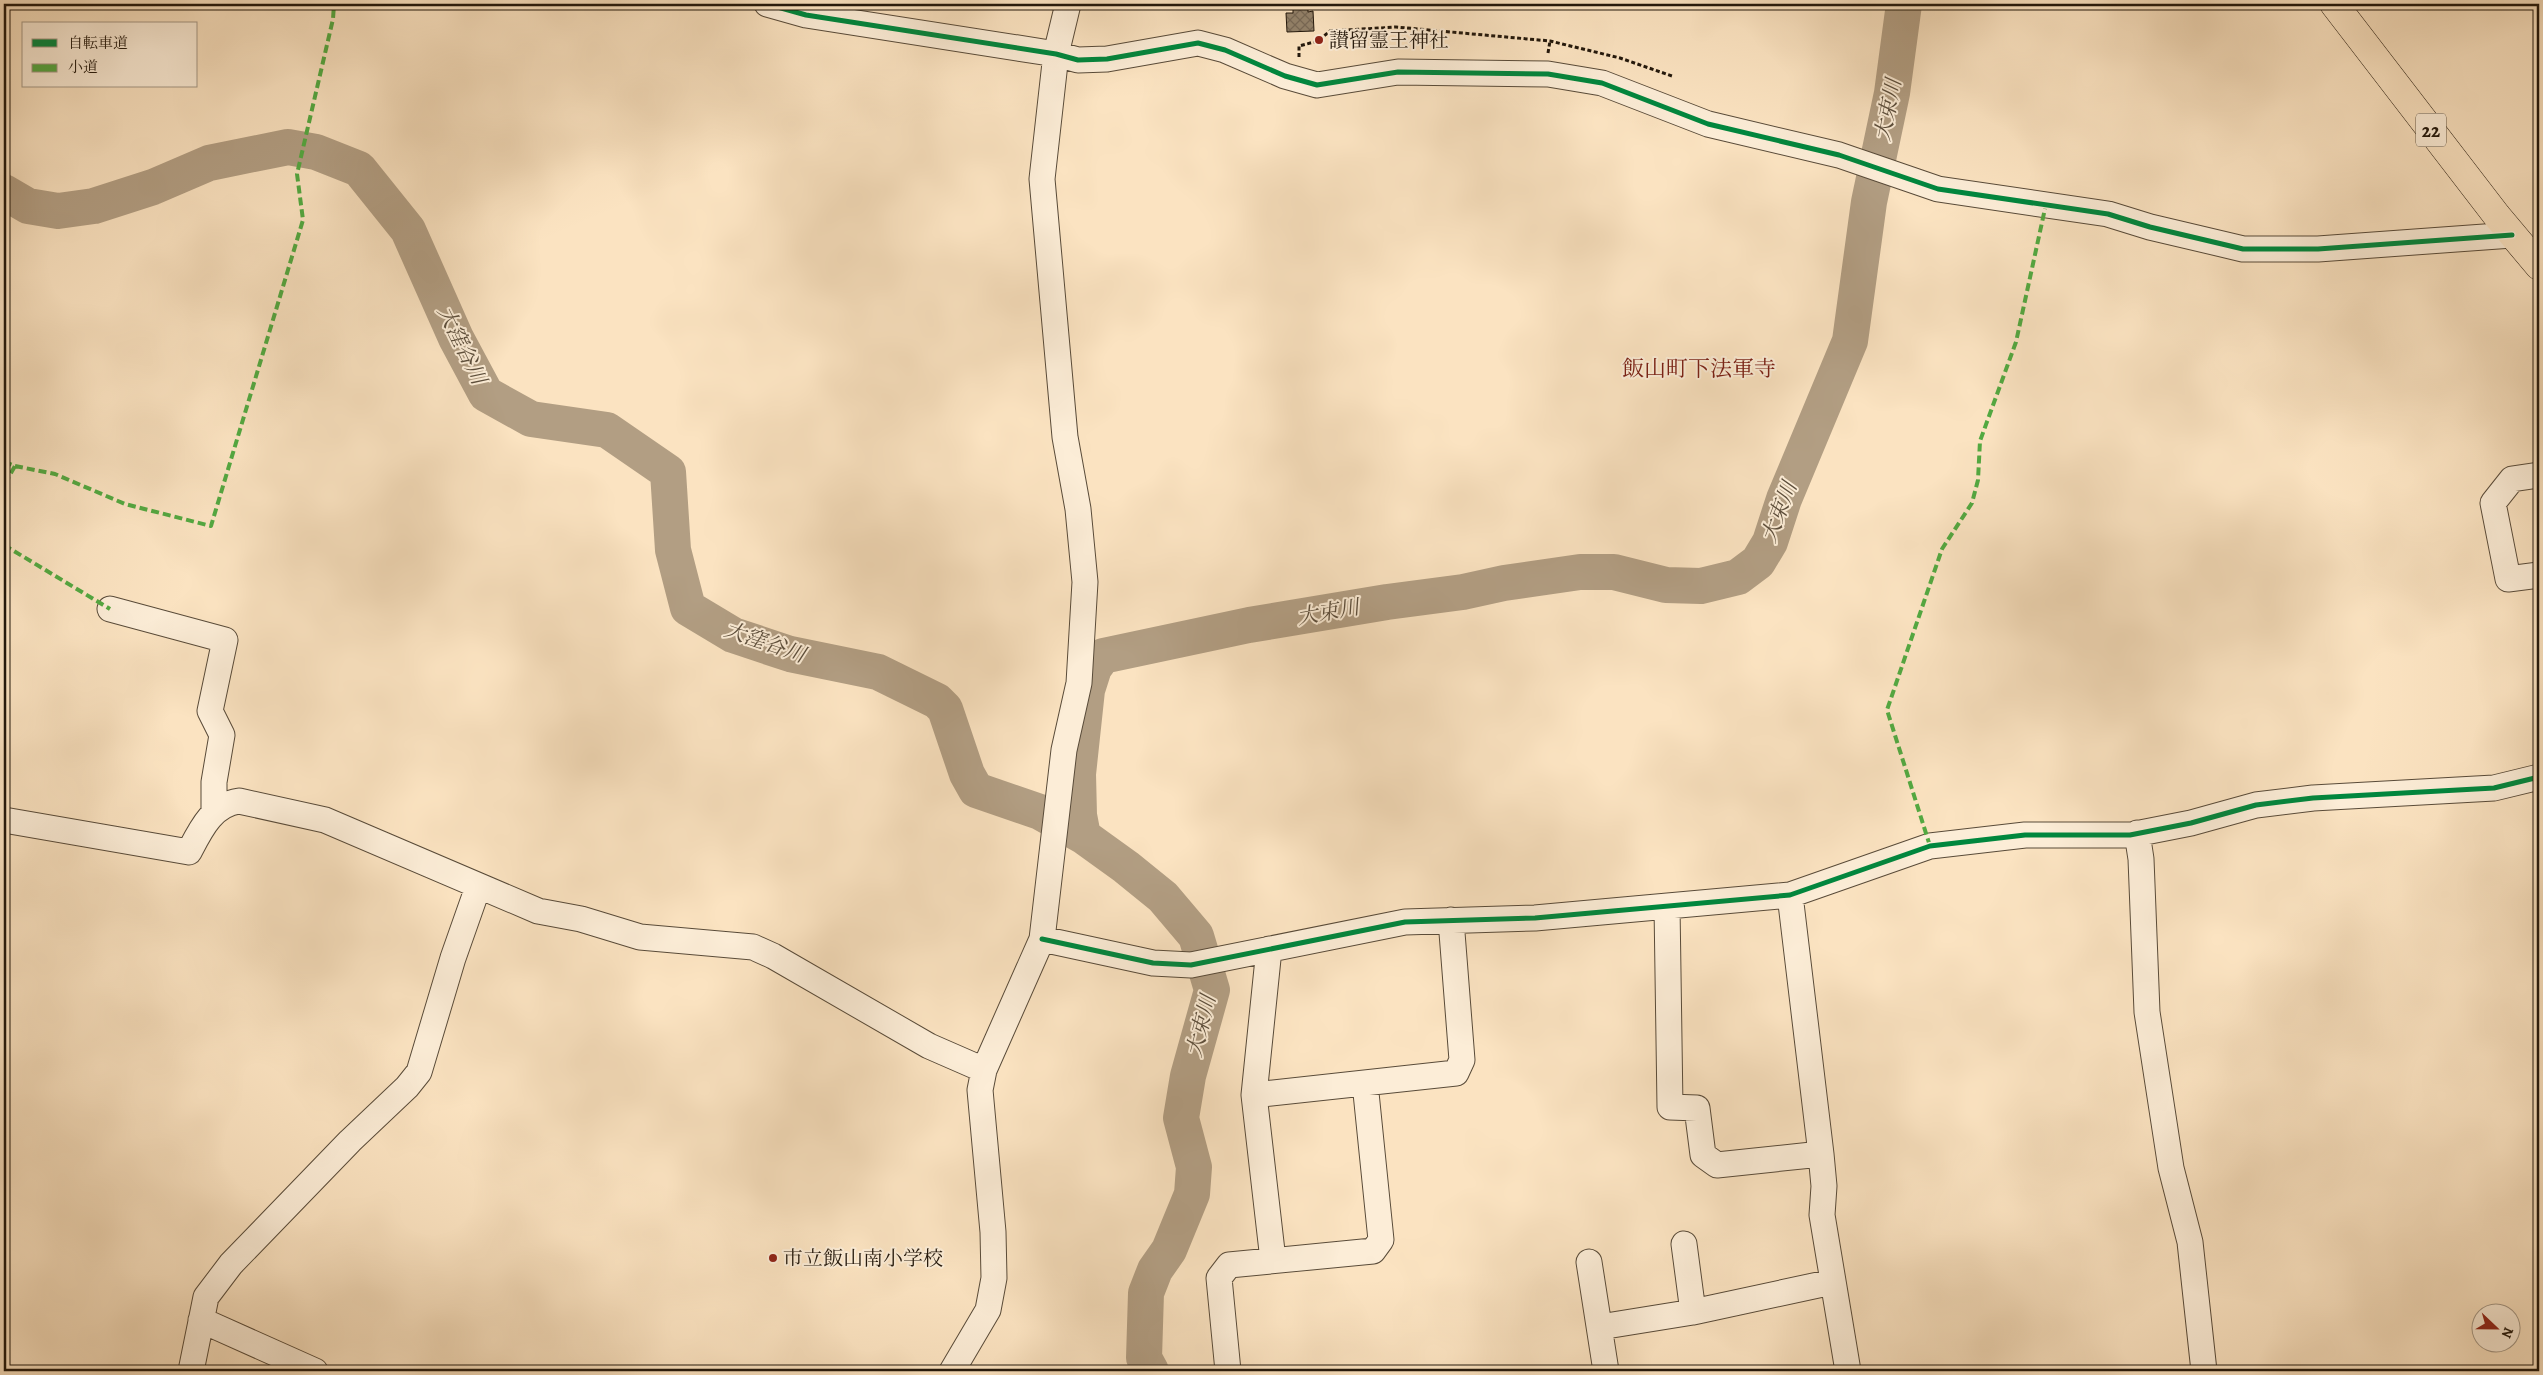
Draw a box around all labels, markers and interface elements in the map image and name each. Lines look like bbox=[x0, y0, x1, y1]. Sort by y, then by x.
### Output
legend bbox=[22, 22, 198, 88]
place label: 讃留霊王神社 bbox=[1329, 27, 1449, 54]
text: 自転車道 bbox=[68, 33, 128, 53]
marker: 讃留霊王神社 bbox=[1313, 34, 1325, 46]
text: 小道 bbox=[68, 57, 98, 77]
water label: 大束川 bbox=[1868, 74, 1908, 144]
road number: 22 bbox=[2416, 114, 2446, 146]
water label: 大窪谷川 bbox=[431, 301, 494, 391]
district label: 飯山町下法軍寺 bbox=[1622, 354, 1776, 384]
water label: 大束川 bbox=[1755, 476, 1804, 546]
water label: 大束川 bbox=[1295, 592, 1363, 631]
water label: 大窪谷川 bbox=[721, 615, 811, 670]
water label: 大束川 bbox=[1180, 990, 1223, 1060]
place label: 市立飯山南小学校 bbox=[783, 1245, 943, 1272]
marker: 市立飯山南小学校 bbox=[767, 1252, 779, 1264]
north arrow bbox=[2470, 1302, 2520, 1352]
text: N bbox=[2497, 1324, 2518, 1341]

